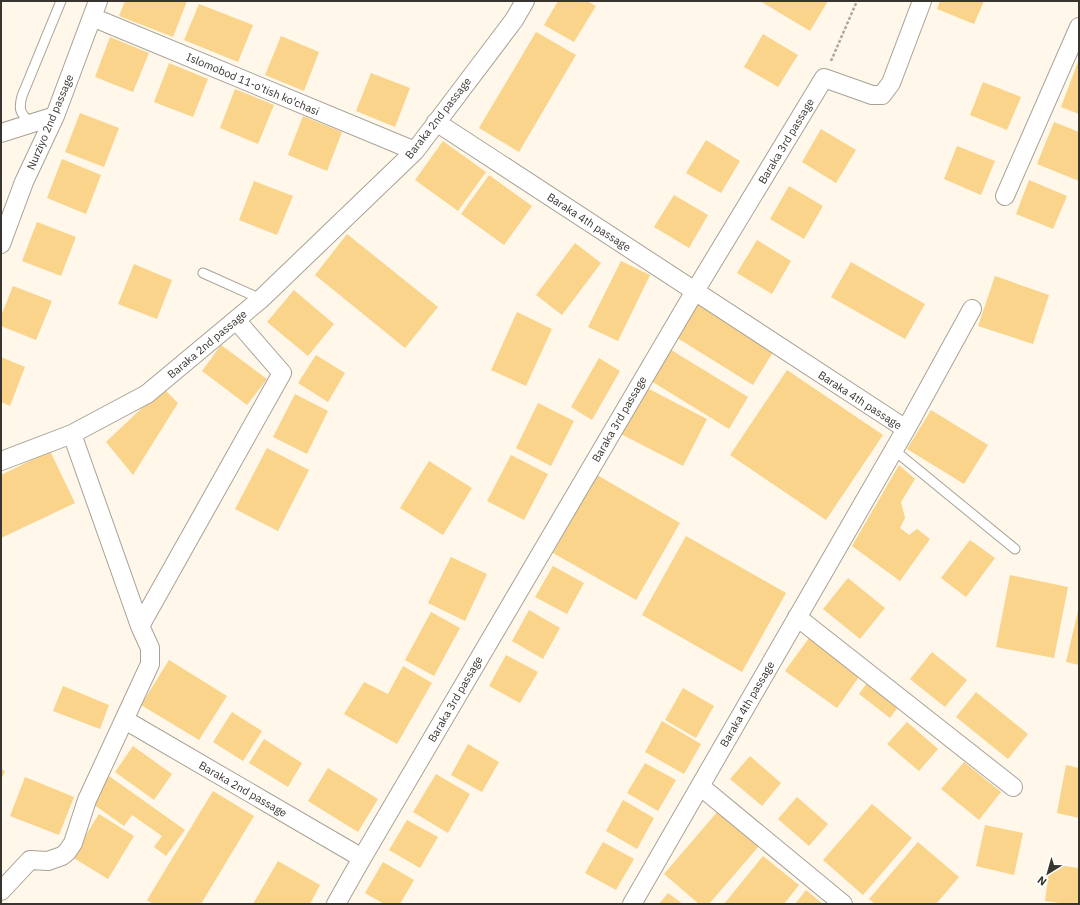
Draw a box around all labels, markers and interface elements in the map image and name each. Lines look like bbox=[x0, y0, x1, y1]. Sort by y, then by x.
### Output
street label: Islomobod 11-o'tish ko'chasi bbox=[184, 50, 322, 118]
street label: Nurziyo 2nd passage bbox=[24, 72, 76, 172]
street label: Baraka 2nd passage bbox=[402, 74, 474, 162]
street label: Baraka 3rd passage bbox=[755, 96, 817, 186]
street label: Baraka 4th passage bbox=[545, 190, 633, 254]
street label: Baraka 2nd passage bbox=[164, 307, 250, 381]
street label: Baraka 4th passage bbox=[816, 368, 904, 432]
street label: Baraka 3rd passage bbox=[589, 373, 649, 465]
street label: Baraka 3rd passage bbox=[425, 653, 485, 745]
street label: Baraka 4th passage bbox=[717, 658, 777, 750]
street label: Baraka 2nd passage bbox=[196, 758, 290, 820]
north arrow bbox=[1028, 853, 1068, 893]
text: N bbox=[1035, 873, 1049, 889]

